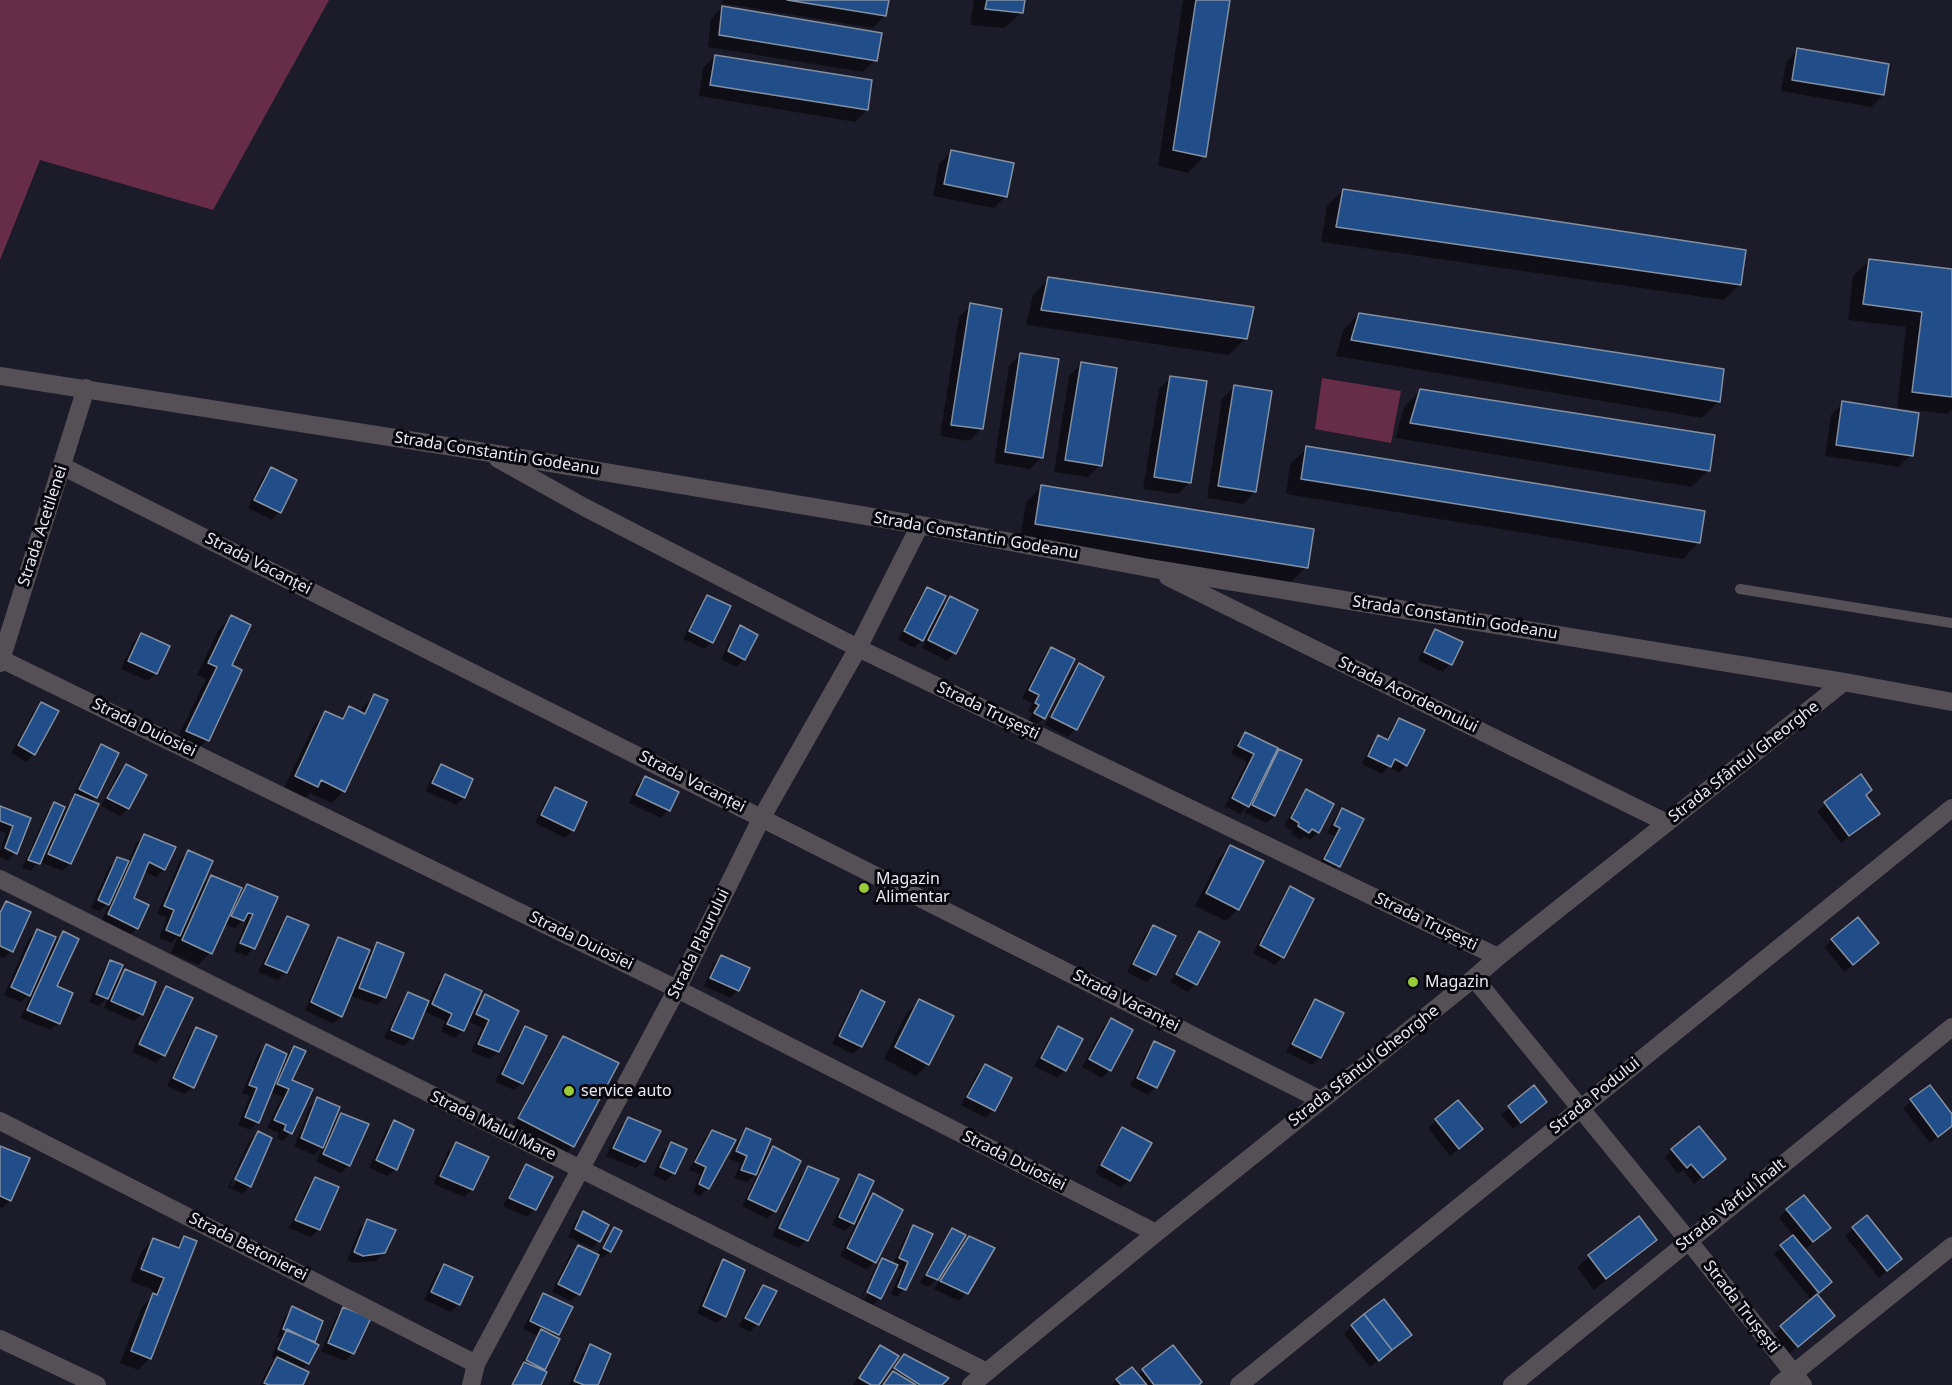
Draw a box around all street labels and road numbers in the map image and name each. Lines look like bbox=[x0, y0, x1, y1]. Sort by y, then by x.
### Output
street label: Strada Constantin Godeanu bbox=[393, 428, 601, 480]
street label: Strada Acetilenei bbox=[14, 463, 72, 589]
street label: Strada Constantin Godeanu bbox=[872, 509, 1080, 563]
street label: Strada Vacanței bbox=[202, 529, 314, 599]
street label: Strada Constantin Godeanu bbox=[1351, 592, 1559, 644]
street label: Strada Acordeonului bbox=[1335, 653, 1481, 737]
street label: Strada Trușești bbox=[934, 678, 1042, 744]
street label: Strada Duiosiei bbox=[89, 695, 199, 761]
street label: Strada Sfântul Gheorghe bbox=[1665, 697, 1823, 827]
street label: Strada Vacanței bbox=[636, 747, 748, 817]
street label: Strada Plaurului bbox=[664, 886, 734, 1002]
street label: Strada Trușești bbox=[1372, 889, 1480, 955]
street label: Strada Duiosiei bbox=[526, 908, 636, 974]
street label: Strada Vacanței bbox=[1070, 966, 1182, 1036]
street label: Strada Sfântul Gheorghe bbox=[1285, 1001, 1443, 1131]
street label: Strada Podului bbox=[1546, 1054, 1644, 1138]
street label: Strada Malul Mare bbox=[427, 1087, 559, 1165]
street label: Strada Duiosiei bbox=[959, 1127, 1069, 1195]
street label: Strada Vârful Înalt bbox=[1672, 1155, 1790, 1255]
street label: Strada Betonierei bbox=[186, 1209, 310, 1285]
street label: Strada Trușești bbox=[1699, 1257, 1783, 1357]

